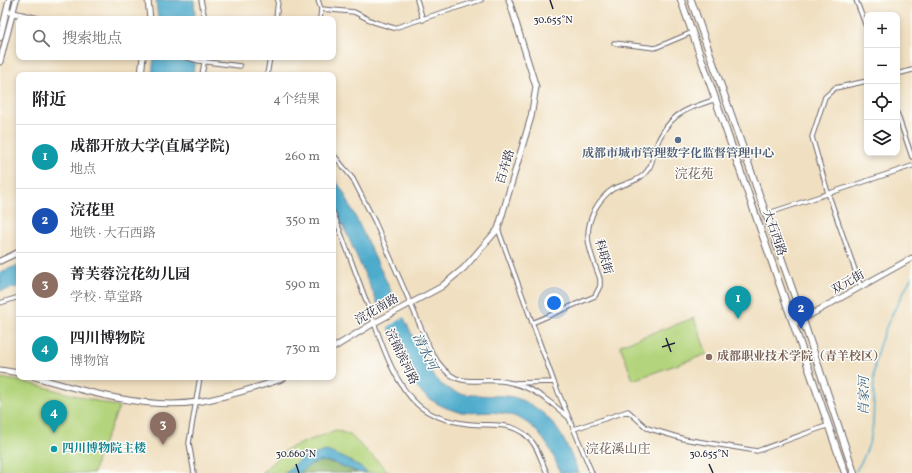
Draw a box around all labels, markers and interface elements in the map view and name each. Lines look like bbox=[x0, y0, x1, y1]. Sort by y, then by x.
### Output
map controls bbox=[864, 12, 900, 156]
button: + bbox=[864, 12, 900, 48]
text: 30.655°N bbox=[533, 13, 573, 27]
search box bbox=[16, 16, 336, 60]
icon: search bbox=[30, 27, 52, 49]
text: 搜索地点 bbox=[62, 29, 122, 50]
button: − bbox=[864, 48, 900, 84]
button: locate bbox=[864, 84, 900, 120]
text: 附近 bbox=[32, 89, 66, 112]
text: 4个结果 bbox=[273, 91, 320, 109]
button: layers bbox=[864, 120, 900, 156]
marker: 成都市城市管理数字化监督管理中心 bbox=[673, 135, 683, 145]
text: 成都开放大学(直属学院) bbox=[70, 137, 230, 158]
place label: 成都市城市管理数字化监督管理中心 bbox=[582, 146, 774, 162]
street label: 百卉路 bbox=[493, 147, 519, 187]
text: 1 bbox=[42, 148, 48, 166]
text: 260 m bbox=[285, 148, 320, 166]
text: 地点 bbox=[70, 161, 96, 179]
district label: 浣花苑 bbox=[674, 166, 714, 184]
text: 浣花里 bbox=[70, 201, 115, 222]
street label: 大石西路 bbox=[759, 208, 789, 258]
text: 2 bbox=[42, 212, 48, 230]
text: 350 m bbox=[285, 212, 320, 230]
text: 地铁 · 大石西路 bbox=[70, 225, 156, 243]
street label: 科联街 bbox=[590, 237, 616, 277]
text: 菁芙蓉浣花幼儿园 bbox=[70, 265, 190, 286]
street label: 双元街 bbox=[828, 267, 868, 299]
text: 3 bbox=[42, 276, 48, 294]
text: 590 m bbox=[285, 276, 320, 294]
pin: 1 bbox=[725, 286, 751, 319]
text: 学校 · 草堂路 bbox=[70, 289, 143, 307]
street label: 浣花南路 bbox=[352, 291, 402, 329]
your location bbox=[544, 293, 564, 313]
pin: 2 bbox=[788, 296, 814, 329]
street label: 浣锦滨河路 bbox=[381, 327, 421, 387]
text: 四川博物院 bbox=[70, 329, 145, 350]
water label: 清水河 bbox=[407, 331, 442, 375]
text: 4 bbox=[41, 340, 49, 358]
text: 730 m bbox=[286, 340, 320, 358]
place label: 成都职业技术学院（青羊校区） bbox=[717, 349, 885, 365]
marker: 成都职业技术学院（青羊校区） bbox=[704, 352, 714, 362]
text: 博物馆 bbox=[70, 353, 109, 371]
water label: 肖家河 bbox=[856, 374, 874, 416]
pin: 4 bbox=[41, 400, 67, 433]
pin: 3 bbox=[150, 412, 176, 445]
place label: 四川博物院主楼 bbox=[62, 441, 146, 457]
district label: 浣花溪山庄 bbox=[585, 441, 651, 459]
marker: 四川博物院主楼 bbox=[49, 444, 59, 454]
text: 30.660°N bbox=[276, 447, 317, 461]
text: 30.655°N bbox=[689, 447, 729, 461]

